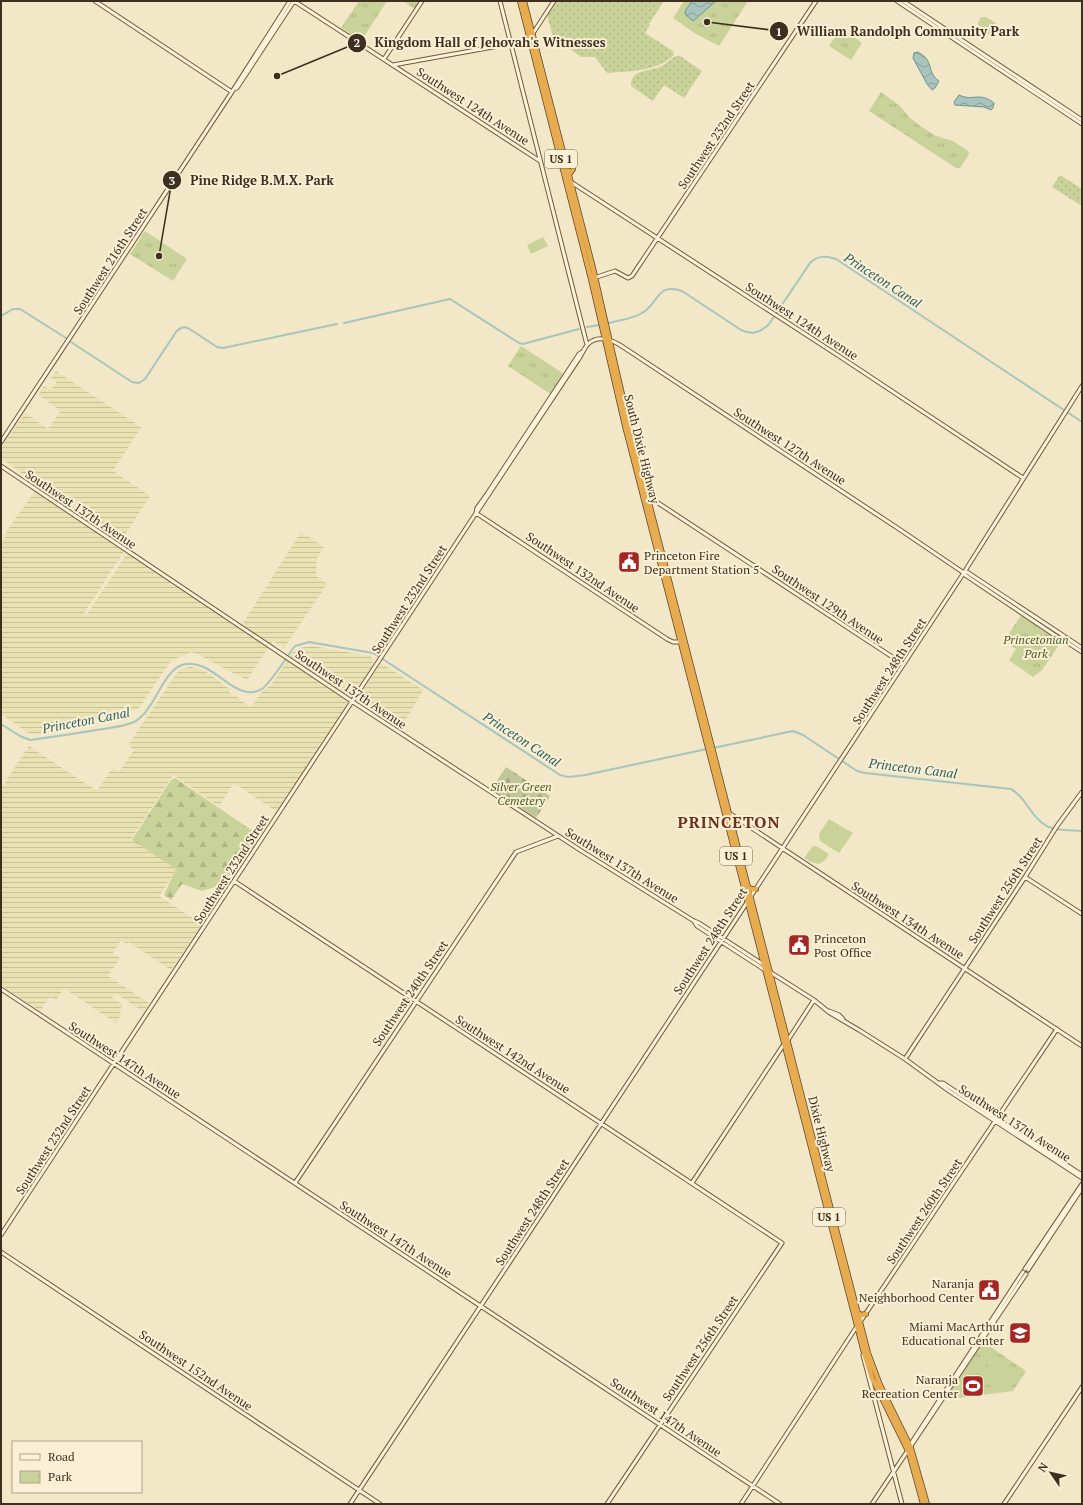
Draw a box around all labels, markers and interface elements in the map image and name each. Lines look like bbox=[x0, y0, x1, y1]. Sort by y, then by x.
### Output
callout: William Randolph Community Park bbox=[769, 19, 1027, 44]
text: William Randolph Community Park bbox=[797, 22, 1020, 40]
text: 1 bbox=[776, 24, 782, 39]
callout: Kingdom Hall of Jehovah's Witnesses bbox=[347, 30, 614, 55]
text: Kingdom Hall of Jehovah's Witnesses bbox=[374, 33, 606, 51]
text: 2 bbox=[354, 35, 361, 50]
street label: Southwest 124th Avenue bbox=[414, 64, 532, 148]
street label: Southwest 232nd Street bbox=[674, 78, 758, 192]
road number: US 1 bbox=[545, 150, 577, 168]
callout: Pine Ridge B.M.X. Park bbox=[162, 168, 342, 193]
text: Pine Ridge B.M.X. Park bbox=[190, 171, 334, 189]
text: 3 bbox=[169, 173, 176, 188]
street label: Southwest 216th Street bbox=[70, 204, 150, 317]
water label: Princeton Canal bbox=[840, 248, 926, 312]
street label: Southwest 124th Avenue bbox=[743, 279, 861, 363]
street label: South Dixie Highway bbox=[621, 393, 663, 506]
street label: Southwest 127th Avenue bbox=[731, 404, 849, 488]
street label: Southwest 137th Avenue bbox=[23, 466, 139, 552]
street label: Southwest 132nd Avenue bbox=[523, 528, 643, 616]
street label: Southwest 232nd Street bbox=[368, 541, 450, 656]
place label: Princeton Fire Department Station 5 bbox=[644, 548, 759, 577]
public building icon: Princeton Fire Department Station 5 bbox=[616, 549, 642, 575]
street label: Southwest 129th Avenue bbox=[769, 561, 887, 647]
street label: Southwest 248th Street bbox=[849, 614, 929, 727]
park label: Princetonian Park bbox=[1002, 632, 1069, 661]
street label: Southwest 137th Avenue bbox=[293, 646, 409, 732]
water label: Princeton Canal bbox=[40, 703, 132, 738]
water label: Princeton Canal bbox=[479, 707, 565, 771]
water label: Princeton Canal bbox=[867, 754, 959, 782]
park label: Silver Green Cemetery bbox=[490, 779, 552, 808]
street label: Southwest 232nd Street bbox=[190, 811, 272, 926]
district label: PRINCETON bbox=[677, 811, 781, 833]
street label: Southwest 137th Avenue bbox=[563, 824, 681, 906]
street label: Southwest 256th Street bbox=[965, 833, 1045, 946]
road number: US 1 bbox=[720, 847, 752, 865]
street label: Southwest 134th Avenue bbox=[849, 878, 967, 962]
street label: Southwest 248th Street bbox=[670, 884, 750, 997]
place label: Princeton Post Office bbox=[814, 931, 872, 960]
public building icon: Princeton Post Office bbox=[786, 932, 812, 958]
street label: Southwest 240th Street bbox=[369, 937, 451, 1049]
street label: Southwest 142nd Avenue bbox=[453, 1011, 573, 1097]
street label: Southwest 147th Avenue bbox=[66, 1018, 184, 1102]
street label: Southwest 137th Avenue bbox=[956, 1081, 1074, 1165]
street label: Southwest 232nd Street bbox=[12, 1082, 94, 1197]
street label: Dixie Highway bbox=[805, 1095, 839, 1174]
street label: Southwest 248th Street bbox=[492, 1155, 572, 1268]
street label: Southwest 260th Street bbox=[883, 1155, 965, 1267]
street label: Southwest 147th Avenue bbox=[337, 1197, 455, 1281]
road number: US 1 bbox=[813, 1208, 845, 1226]
place label: Naranja Neighborhood Center bbox=[859, 1276, 974, 1305]
public building icon: Naranja Neighborhood Center bbox=[976, 1277, 1002, 1303]
street label: Southwest 256th Street bbox=[659, 1292, 741, 1404]
place label: Miami MacArthur Educational Center bbox=[902, 1319, 1004, 1348]
school or university icon: Miami MacArthur Educational Center bbox=[1007, 1320, 1033, 1346]
street label: Southwest 152nd Avenue bbox=[136, 1326, 256, 1414]
place label: Naranja Recreation Center bbox=[862, 1372, 958, 1401]
sports icon: Naranja Recreation Center bbox=[960, 1373, 986, 1399]
street label: Southwest 147th Avenue bbox=[608, 1374, 724, 1460]
legend bbox=[12, 1441, 142, 1493]
text: Road bbox=[48, 1449, 75, 1464]
north arrow bbox=[1031, 1453, 1071, 1493]
text: N bbox=[1035, 1459, 1051, 1475]
text: Park bbox=[48, 1469, 73, 1484]

